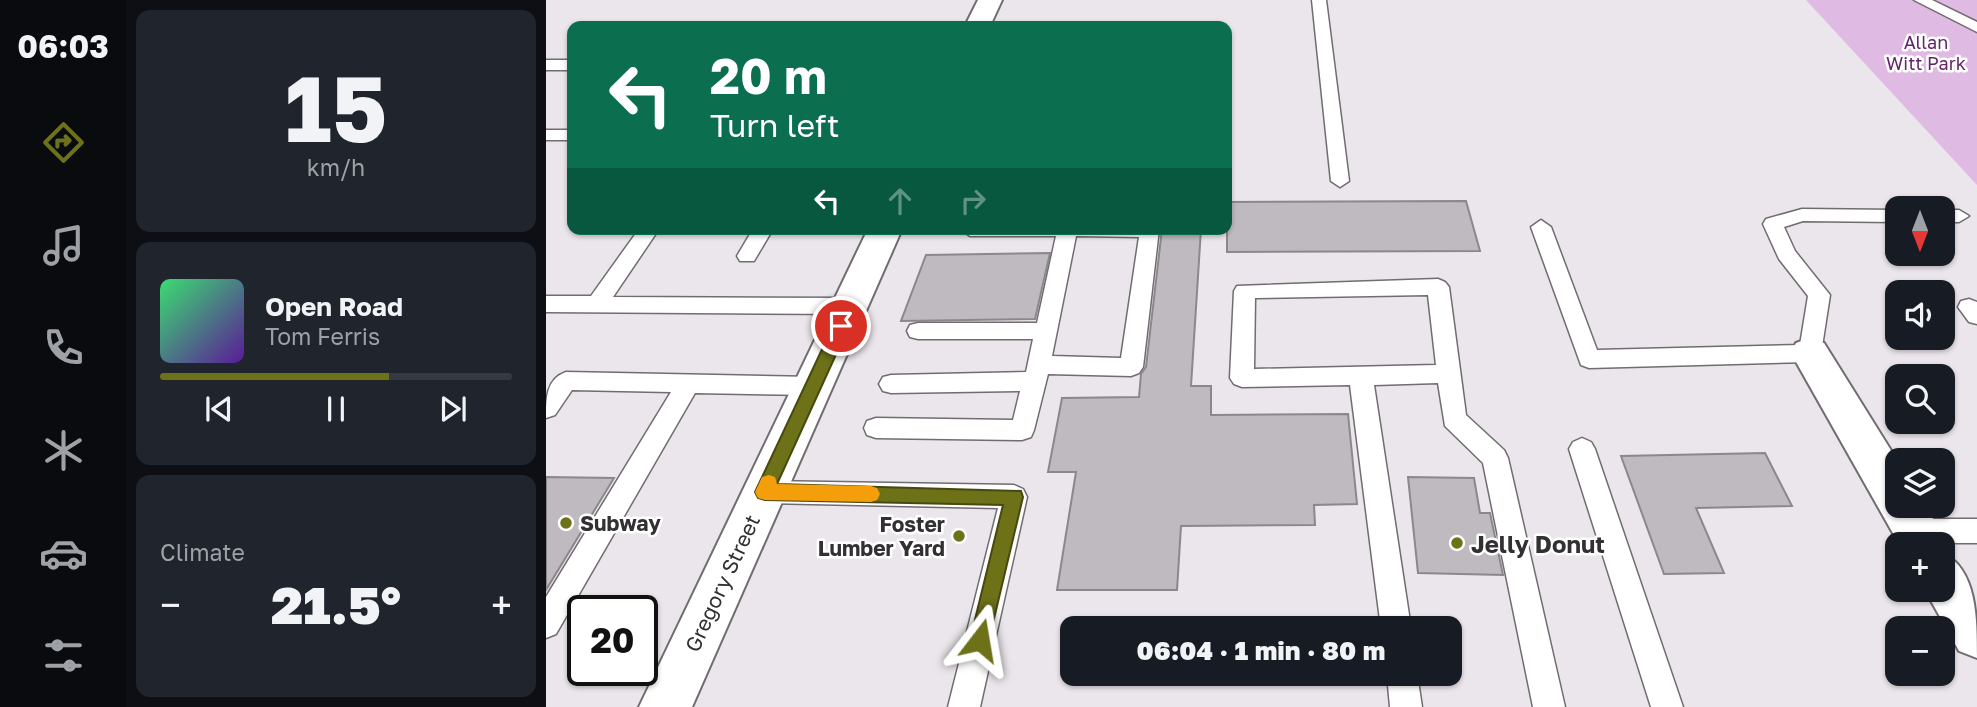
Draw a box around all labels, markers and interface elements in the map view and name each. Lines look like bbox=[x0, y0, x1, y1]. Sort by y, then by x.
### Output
text: 06:03 bbox=[17, 27, 109, 65]
park label: Allan Witt Park bbox=[1886, 31, 1966, 74]
text: 20 m bbox=[710, 46, 827, 105]
icon: left bbox=[595, 49, 686, 140]
text: 15 bbox=[285, 53, 387, 162]
text: Turn left bbox=[710, 106, 839, 144]
icon: directions bbox=[39, 118, 88, 167]
text: km/h bbox=[307, 153, 365, 181]
icon: left bbox=[808, 182, 846, 220]
icon: ahead bbox=[881, 182, 919, 220]
icon: right bbox=[954, 182, 992, 220]
north arrow bbox=[1885, 196, 1955, 266]
map controls bbox=[1885, 196, 1955, 686]
icon: music bbox=[39, 221, 88, 270]
button: sound bbox=[1885, 280, 1955, 350]
text: Open Road bbox=[265, 291, 403, 322]
pin bbox=[811, 296, 871, 356]
icon: arrive bbox=[822, 307, 860, 345]
text: Tom Ferris bbox=[265, 322, 380, 350]
icon: phone bbox=[39, 323, 88, 372]
button: search bbox=[1885, 364, 1955, 434]
icon: previous bbox=[200, 390, 238, 428]
icon: pause bbox=[317, 390, 355, 428]
icon: next bbox=[434, 390, 472, 428]
icon: climate bbox=[39, 426, 88, 475]
button: layers bbox=[1885, 448, 1955, 518]
place label: Subway bbox=[580, 510, 661, 536]
street label: Gregory Street bbox=[679, 510, 765, 656]
place label: Foster Lumber Yard bbox=[818, 511, 945, 561]
marker: Subway bbox=[558, 515, 574, 531]
marker: Foster Lumber Yard bbox=[951, 528, 967, 544]
icon: car bbox=[39, 529, 88, 578]
place label: Jelly Donut bbox=[1471, 529, 1605, 558]
button: + bbox=[1885, 532, 1955, 602]
marker: Jelly Donut bbox=[1449, 535, 1465, 551]
text: Climate bbox=[160, 538, 245, 566]
text: 21.5° bbox=[271, 573, 401, 635]
text: − bbox=[160, 582, 181, 627]
text: + bbox=[491, 582, 512, 627]
speed limit sign: 20 bbox=[567, 595, 658, 686]
position arrow bbox=[943, 603, 1017, 677]
button: − bbox=[1885, 616, 1955, 686]
icon: filters bbox=[39, 631, 88, 680]
text: 06:04 · 1 min · 80 m bbox=[1137, 635, 1385, 666]

